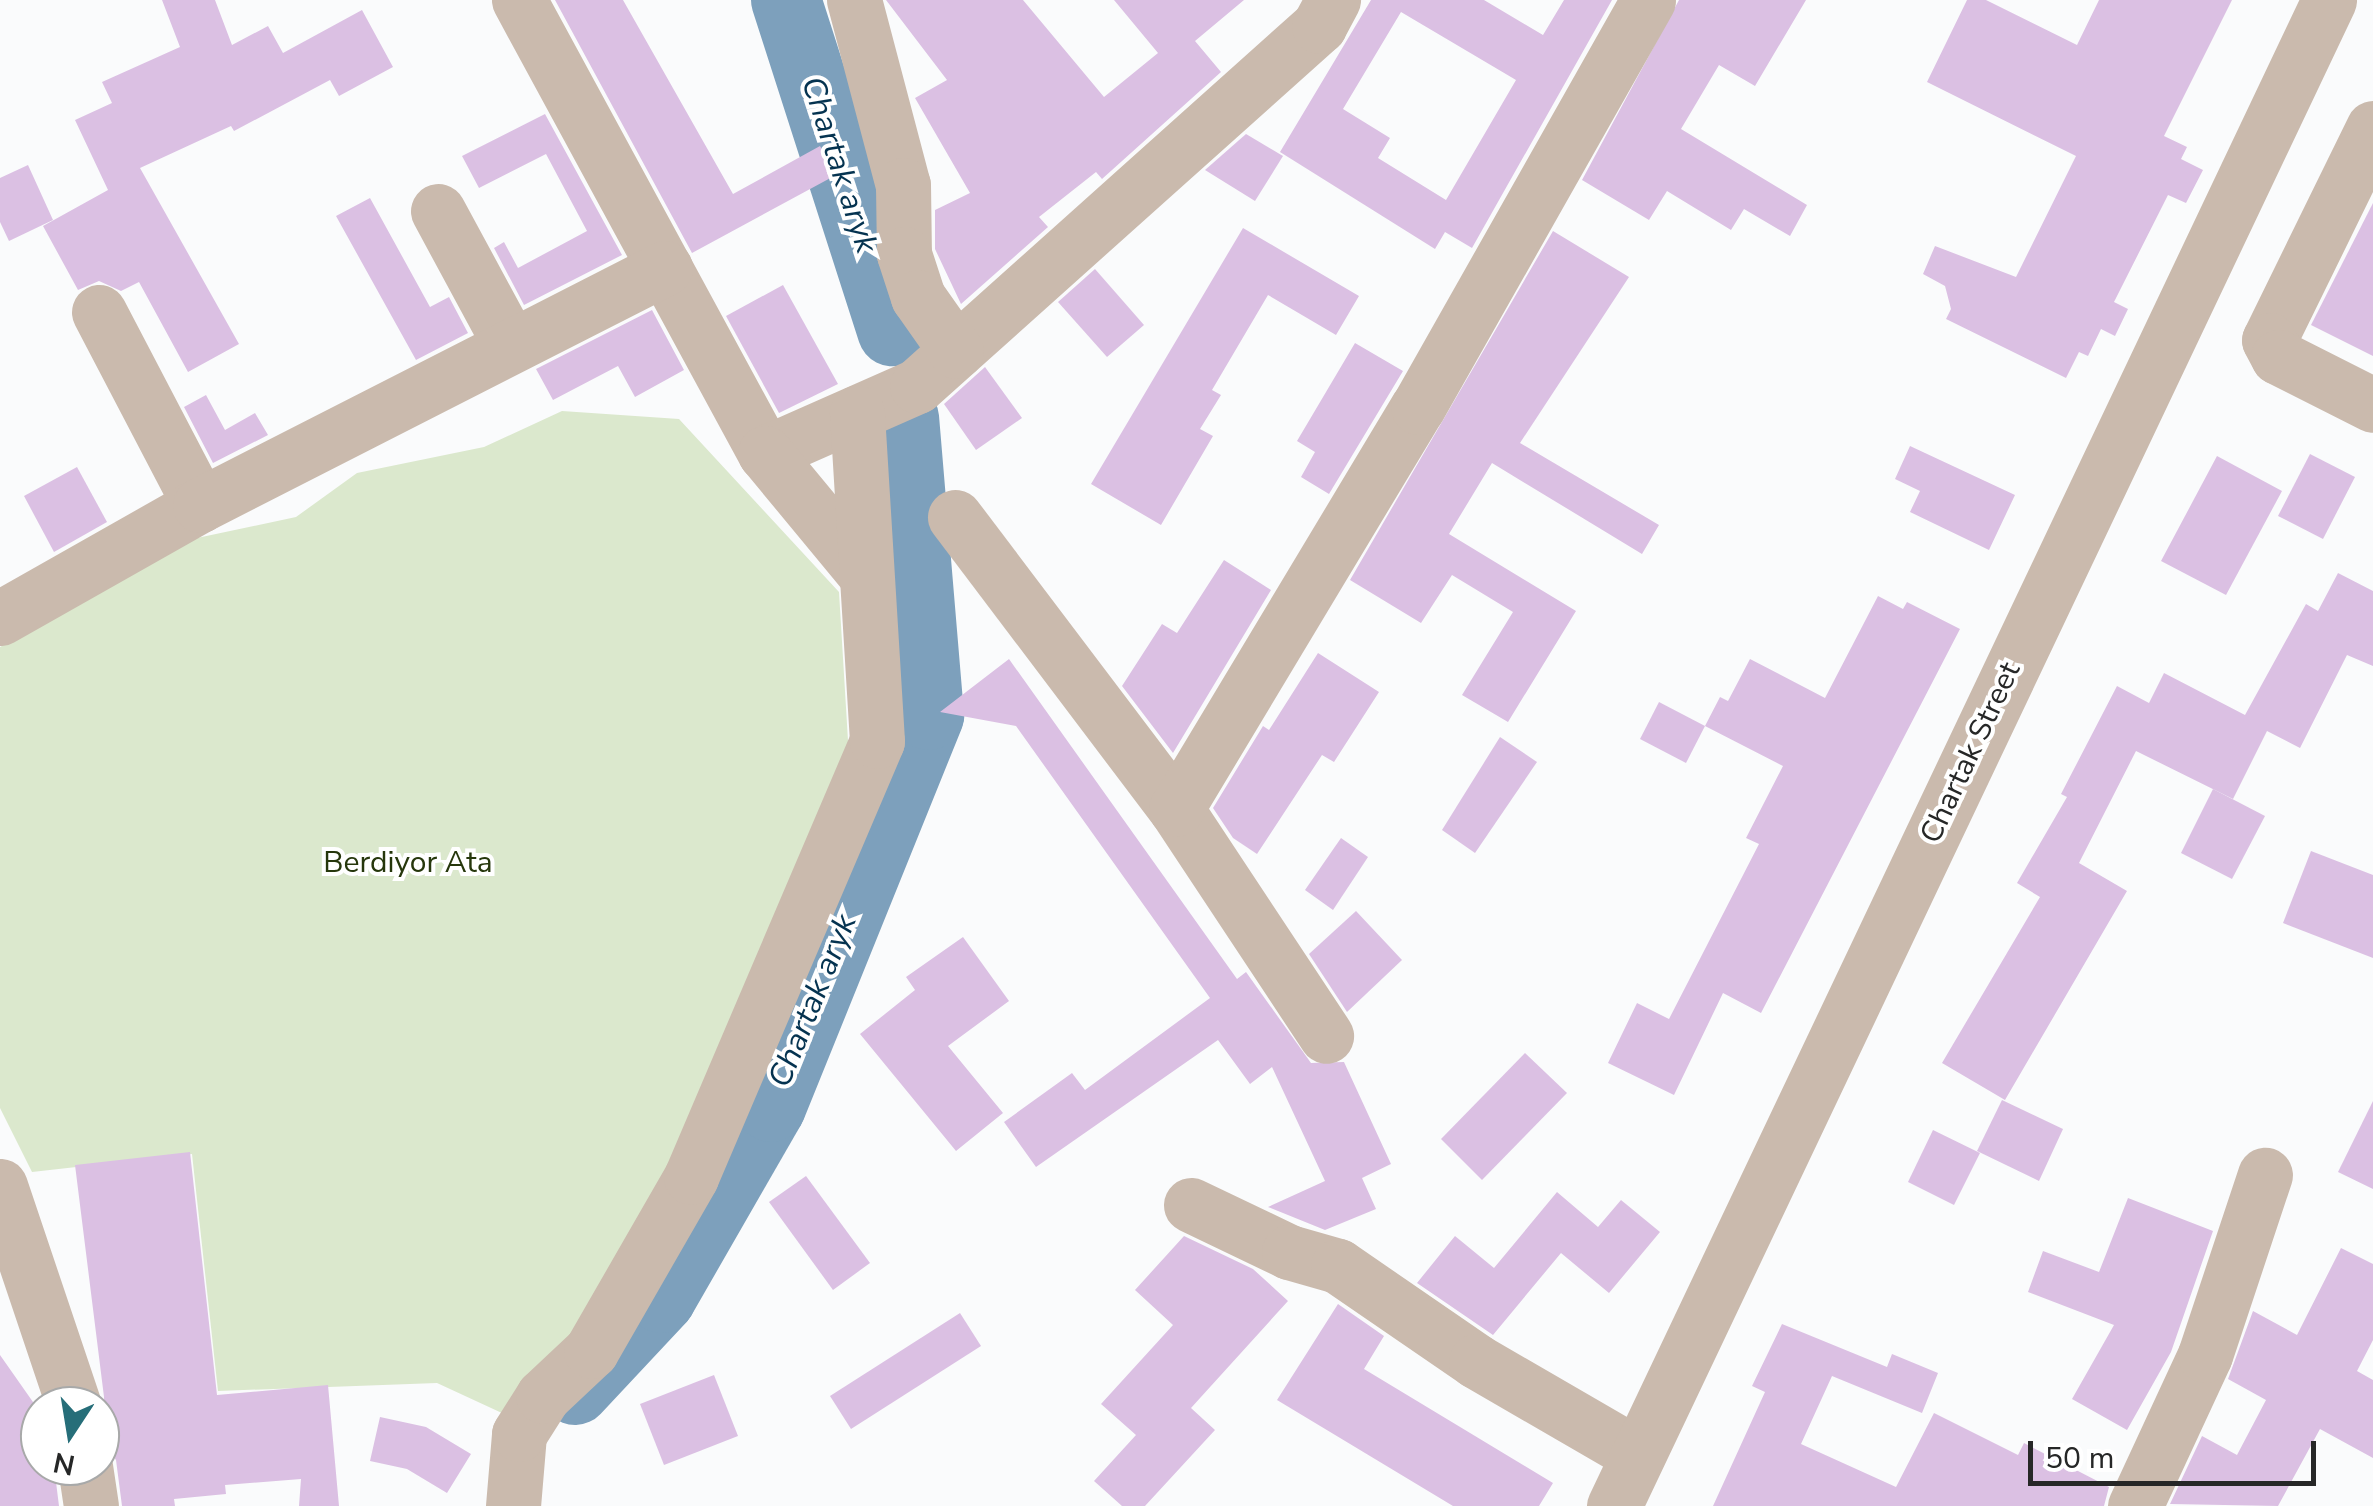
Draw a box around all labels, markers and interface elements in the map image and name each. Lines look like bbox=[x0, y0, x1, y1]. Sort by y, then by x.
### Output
water label: Chartak aryk bbox=[792, 72, 886, 258]
street label: Chartak Street bbox=[1913, 657, 2029, 849]
park label: Berdiyor Ata bbox=[323, 845, 493, 881]
water label: Chartak aryk bbox=[761, 909, 865, 1093]
north arrow bbox=[20, 1386, 120, 1486]
scale bar bbox=[2033, 1421, 2320, 1483]
text: 50 m bbox=[2045, 1438, 2114, 1479]
text: N bbox=[50, 1443, 78, 1484]

